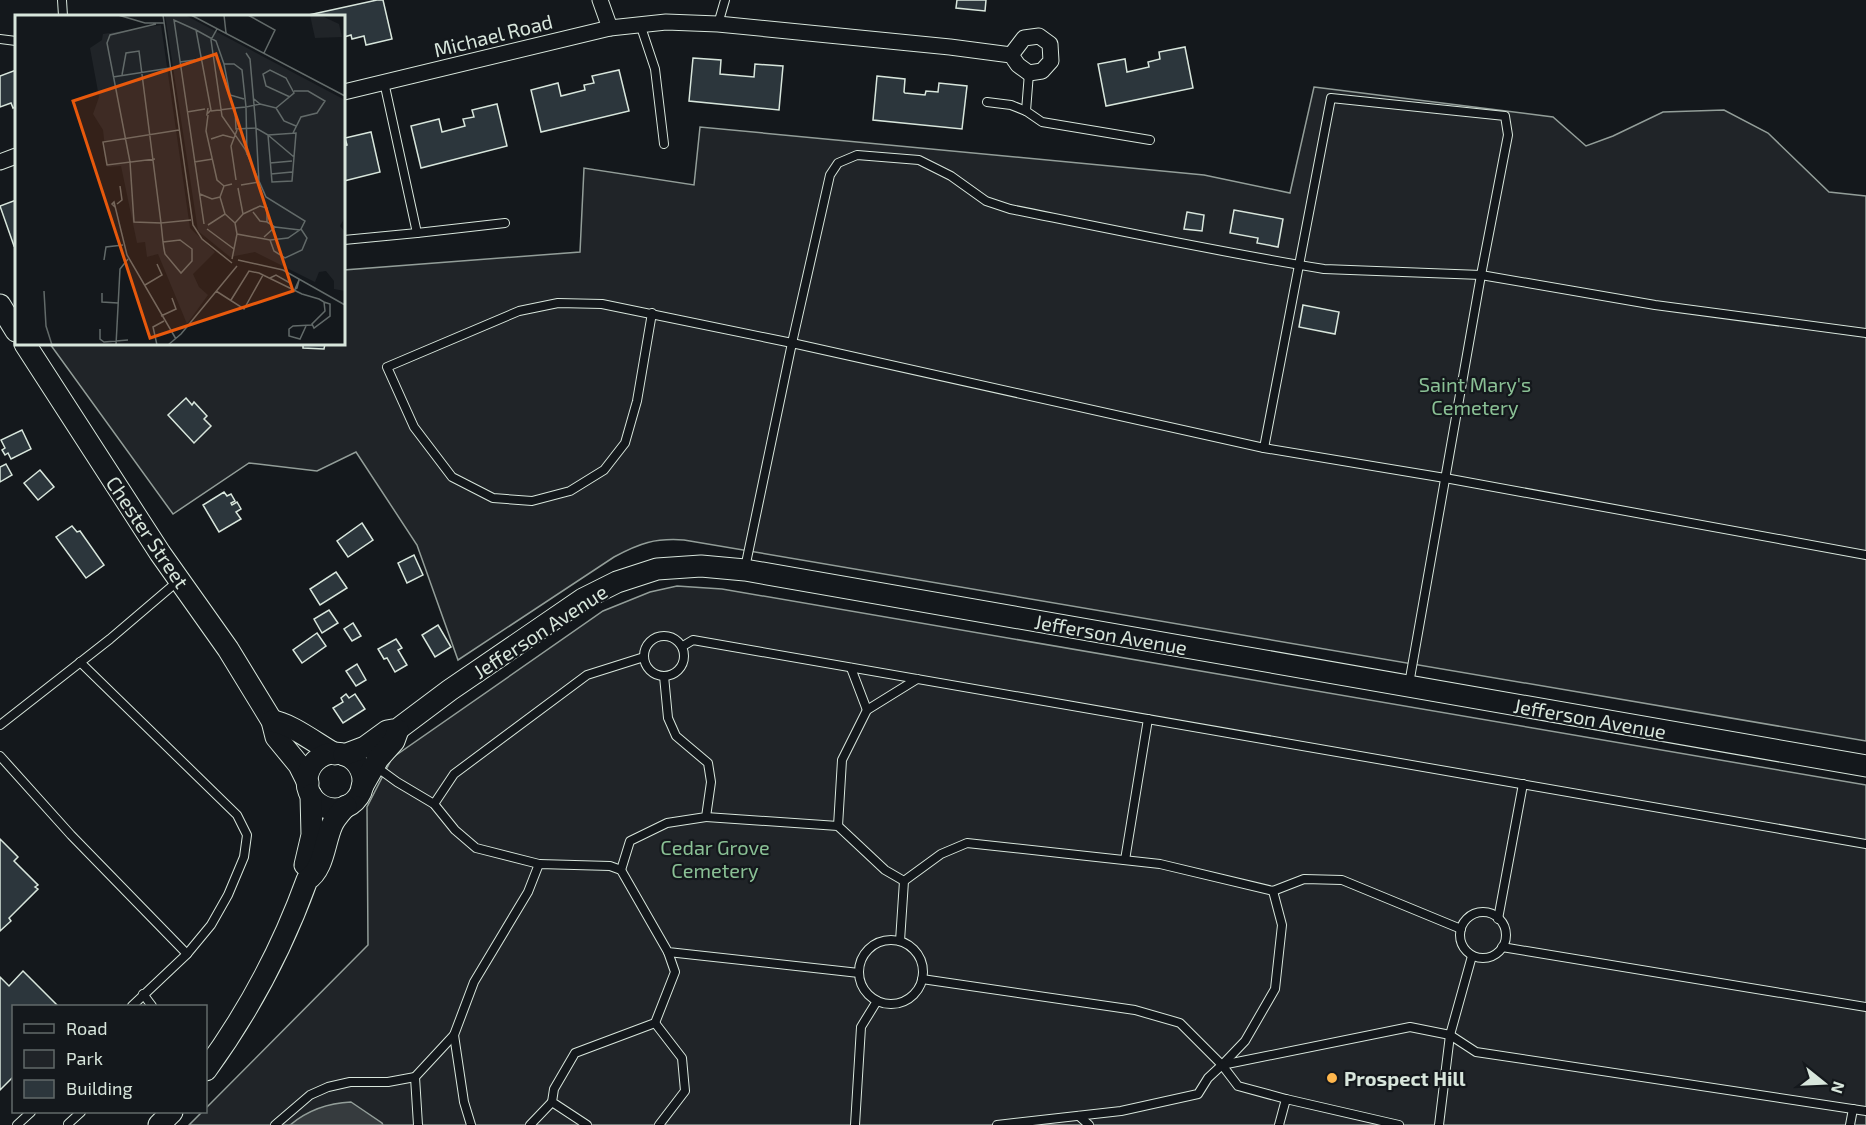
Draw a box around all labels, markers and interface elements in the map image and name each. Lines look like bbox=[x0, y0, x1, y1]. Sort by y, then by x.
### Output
street label: Michael Road bbox=[431, 9, 555, 61]
inset map bbox=[15, 15, 345, 345]
park label: Saint Mary's Cemetery bbox=[1419, 372, 1531, 419]
street label: Chester Street bbox=[102, 471, 194, 593]
street label: Jefferson Avenue bbox=[469, 579, 611, 683]
street label: Jefferson Avenue bbox=[1033, 609, 1189, 659]
street label: Jefferson Avenue bbox=[1512, 693, 1668, 743]
park label: Cedar Grove Cemetery bbox=[660, 835, 770, 882]
legend bbox=[12, 1005, 207, 1113]
text: Road bbox=[66, 1017, 107, 1039]
text: Park bbox=[66, 1047, 103, 1069]
north arrow bbox=[1794, 1053, 1854, 1113]
place label: Prospect Hill bbox=[1344, 1066, 1466, 1090]
marker: Prospect Hill bbox=[1325, 1071, 1339, 1085]
text: Building bbox=[66, 1077, 133, 1099]
text: N bbox=[1828, 1079, 1850, 1096]

